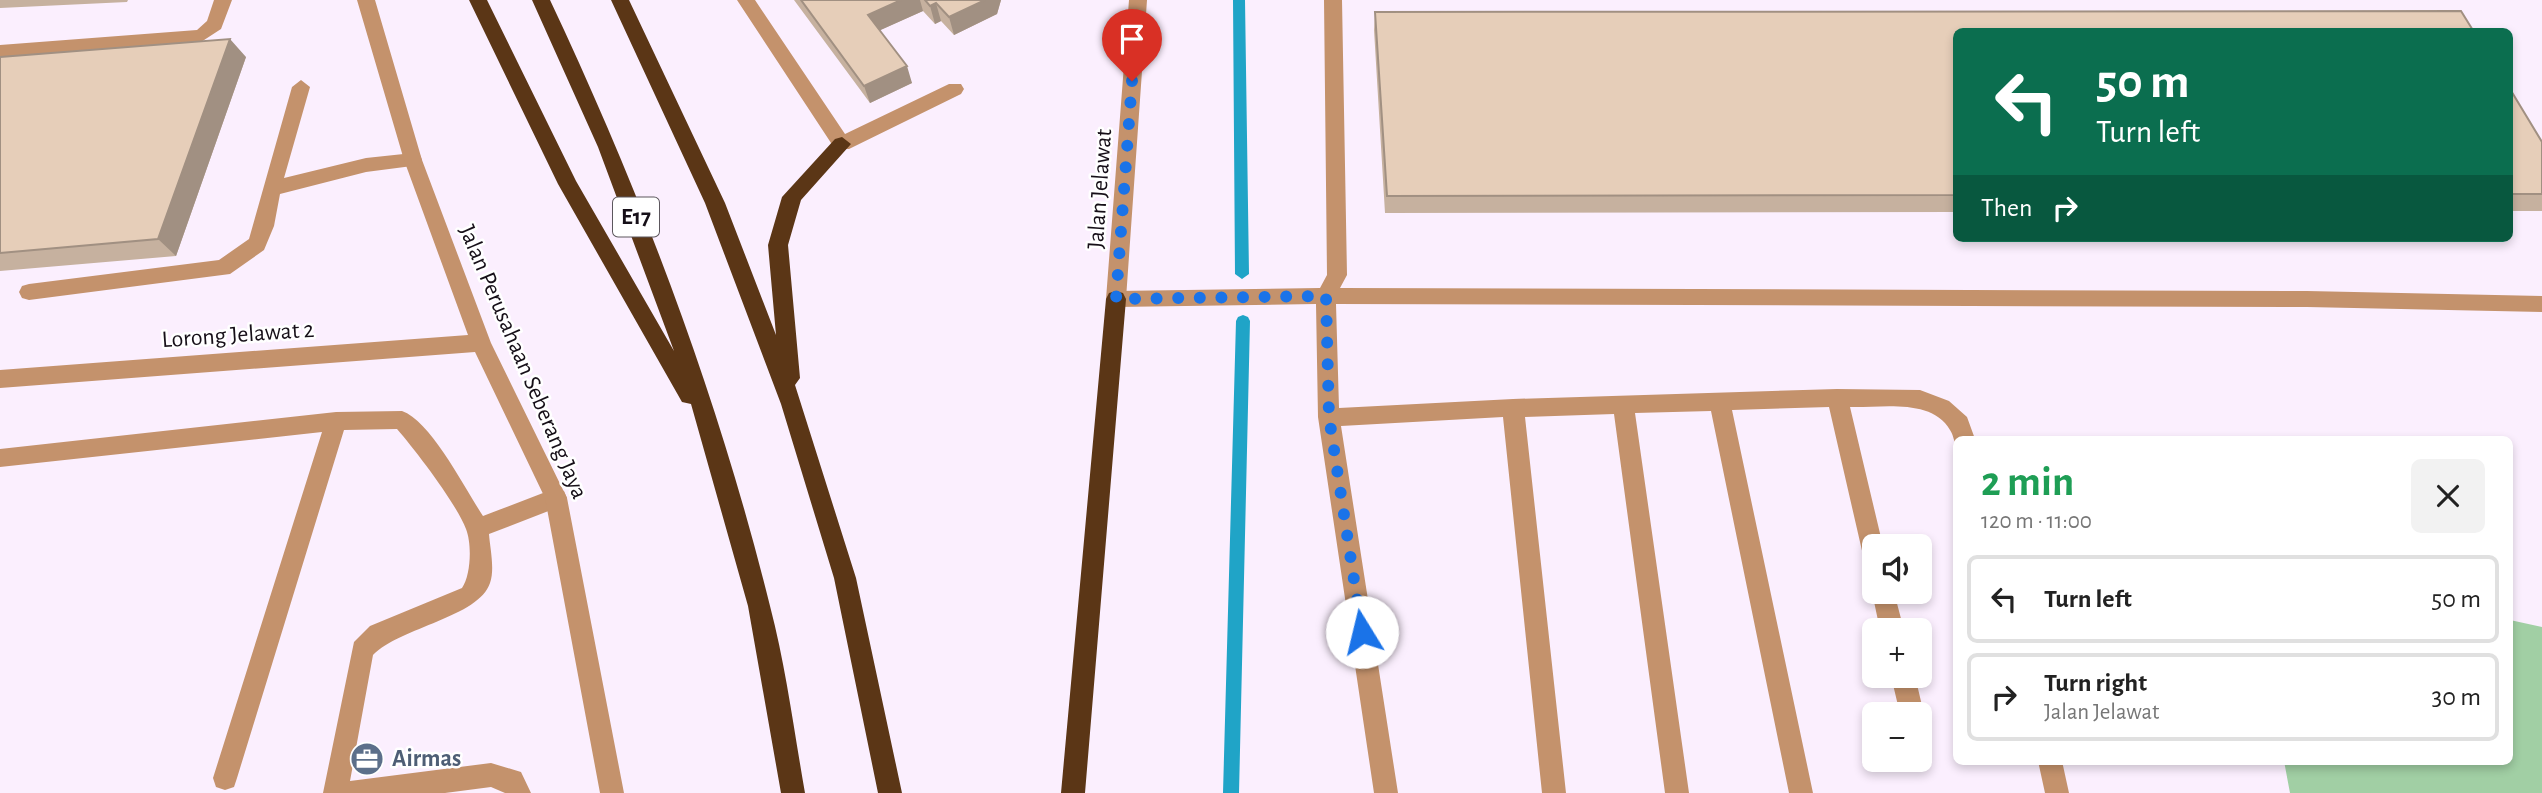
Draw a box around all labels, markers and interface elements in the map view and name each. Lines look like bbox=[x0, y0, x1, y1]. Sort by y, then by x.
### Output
pin bbox=[1102, 9, 1162, 81]
icon: arrive bbox=[1113, 20, 1151, 58]
icon: left bbox=[1981, 56, 2072, 147]
text: 50 m bbox=[2096, 58, 2190, 107]
text: Turn left bbox=[2096, 116, 2200, 148]
street label: Jalan Jelawat bbox=[1084, 128, 1116, 250]
icon: right bbox=[2046, 189, 2084, 227]
text: Then bbox=[1981, 195, 2032, 221]
road number: E17 bbox=[613, 198, 659, 236]
street label: Jalan Perusahaan Seberang Jaya bbox=[454, 222, 592, 502]
street label: Lorong Jelawat 2 bbox=[161, 318, 315, 352]
button: close bbox=[2411, 459, 2485, 533]
text: 2 min bbox=[1981, 461, 2074, 503]
text: 120 m · 11:00 bbox=[1981, 510, 2092, 533]
map controls bbox=[1862, 534, 1932, 772]
button: sound bbox=[1862, 534, 1932, 604]
icon: left bbox=[1985, 580, 2023, 618]
text: Turn left bbox=[2044, 586, 2132, 612]
text: 50 m bbox=[2431, 586, 2481, 612]
position arrow bbox=[1325, 595, 1399, 669]
button: + bbox=[1862, 618, 1932, 688]
text: Turn right bbox=[2044, 670, 2147, 696]
icon: right bbox=[1985, 678, 2023, 716]
text: 30 m bbox=[2431, 684, 2481, 710]
text: Jalan Jelawat bbox=[2044, 701, 2159, 724]
button: − bbox=[1862, 702, 1932, 772]
office icon: Airmas bbox=[348, 740, 386, 778]
place label: Airmas bbox=[392, 747, 461, 771]

